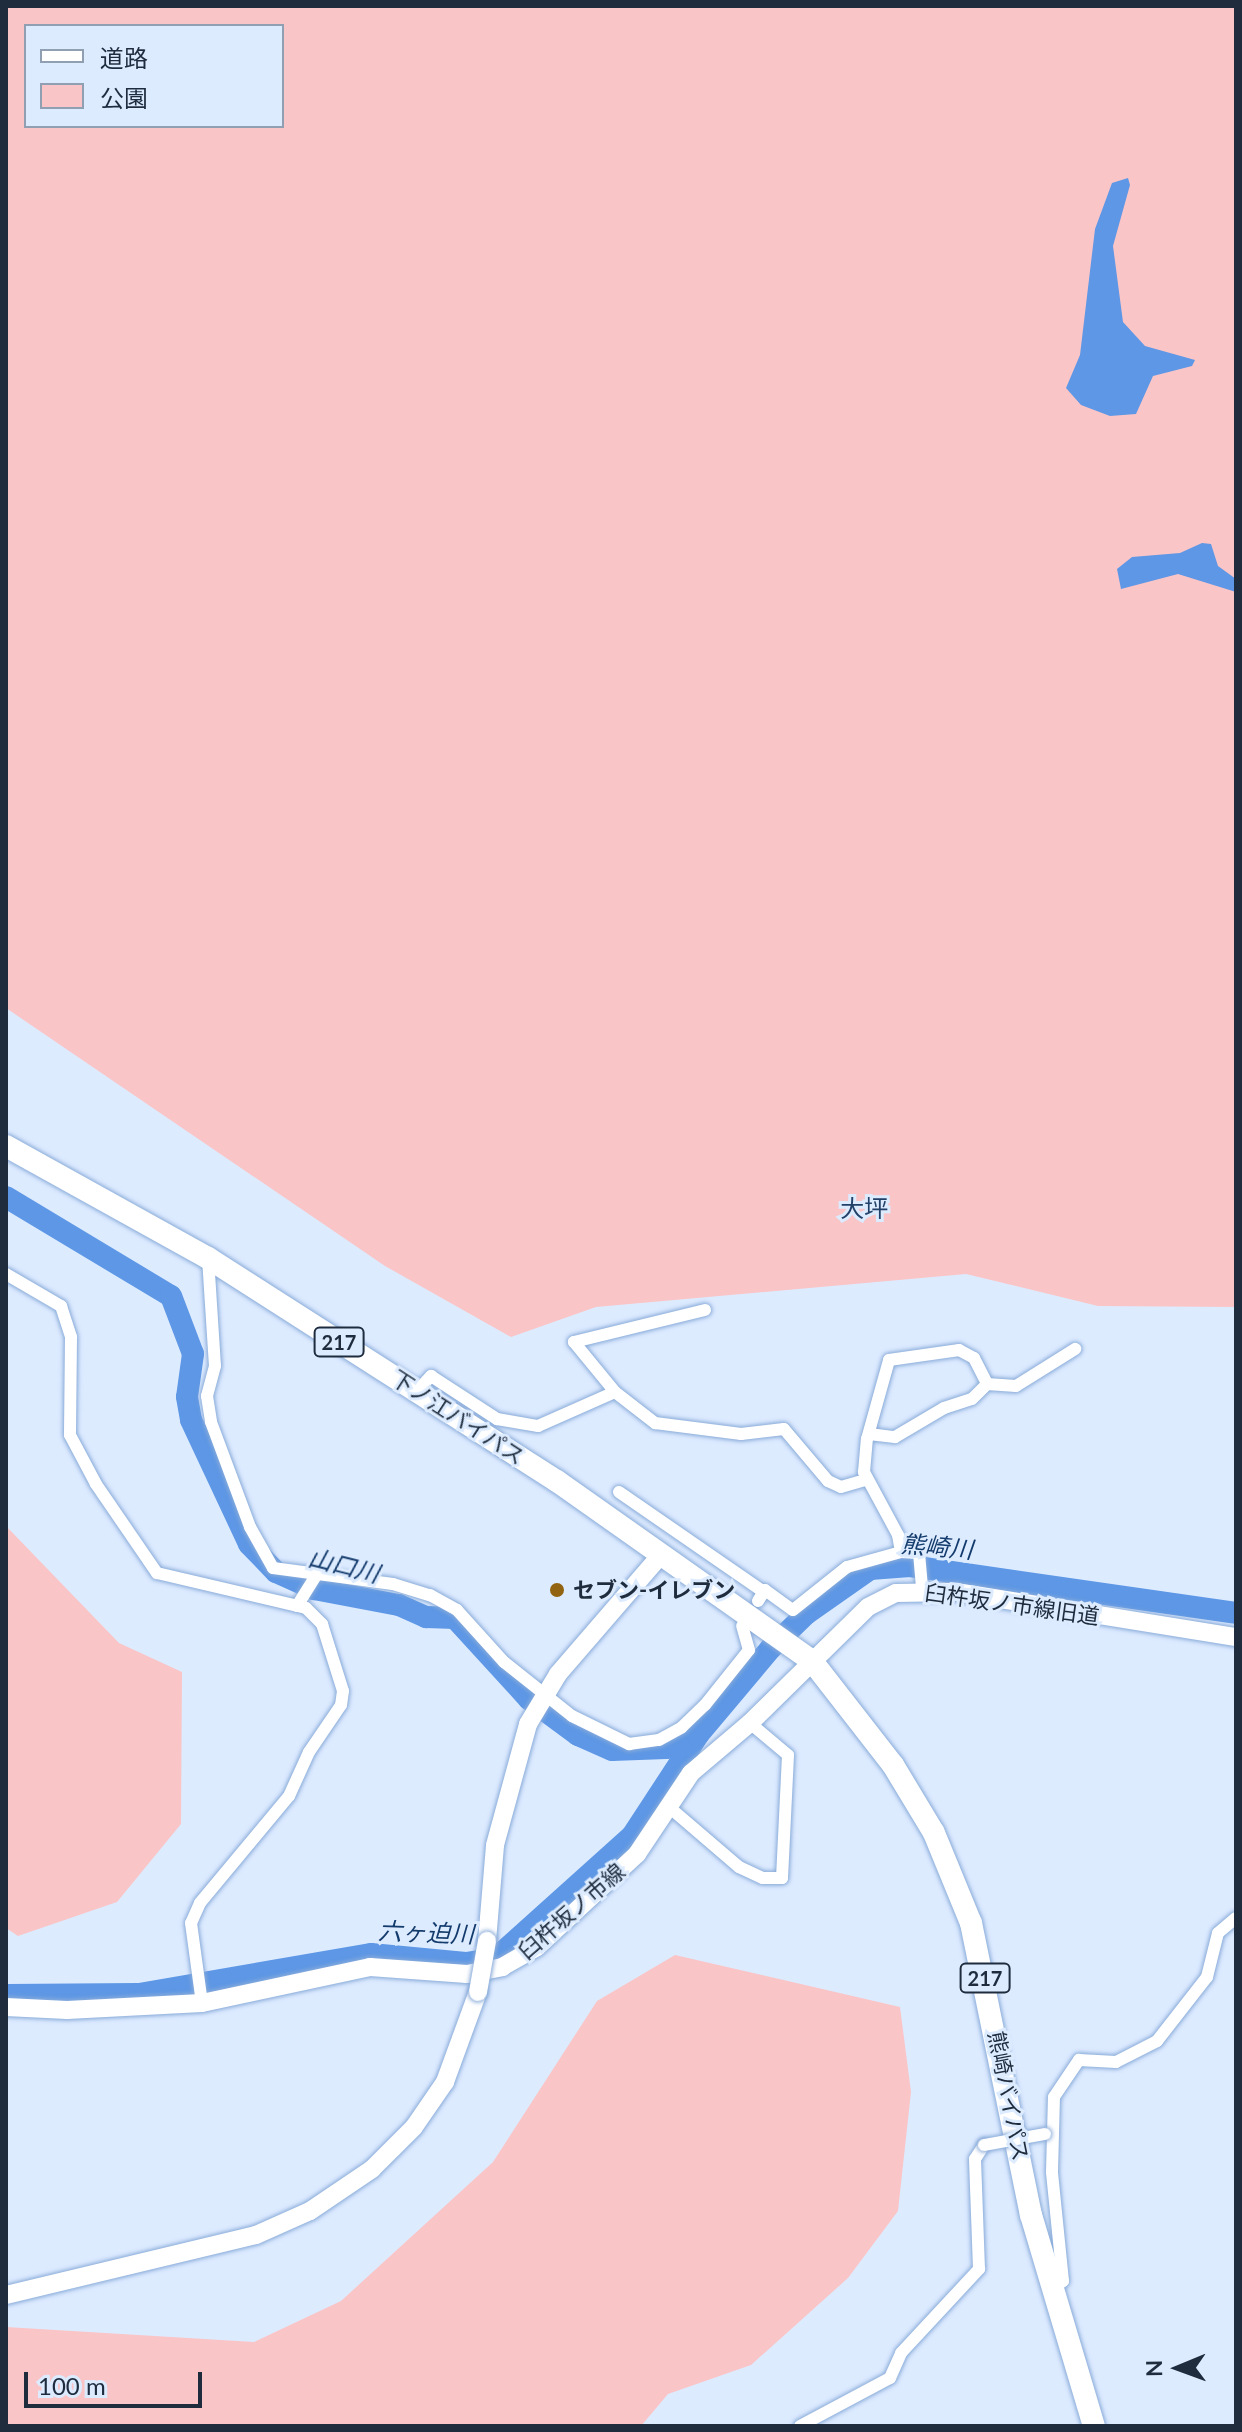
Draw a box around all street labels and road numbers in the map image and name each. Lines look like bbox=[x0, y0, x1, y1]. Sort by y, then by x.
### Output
road number: 217 bbox=[313, 1326, 365, 1358]
street label: 下ノ江バイパス bbox=[386, 1364, 530, 1470]
street label: 臼杵坂ノ市線旧道 bbox=[923, 1579, 1101, 1629]
street label: 臼杵坂ノ市線 bbox=[513, 1858, 629, 1964]
road number: 217 bbox=[959, 1962, 1011, 1994]
street label: 熊崎バイパス bbox=[983, 2029, 1035, 2163]

